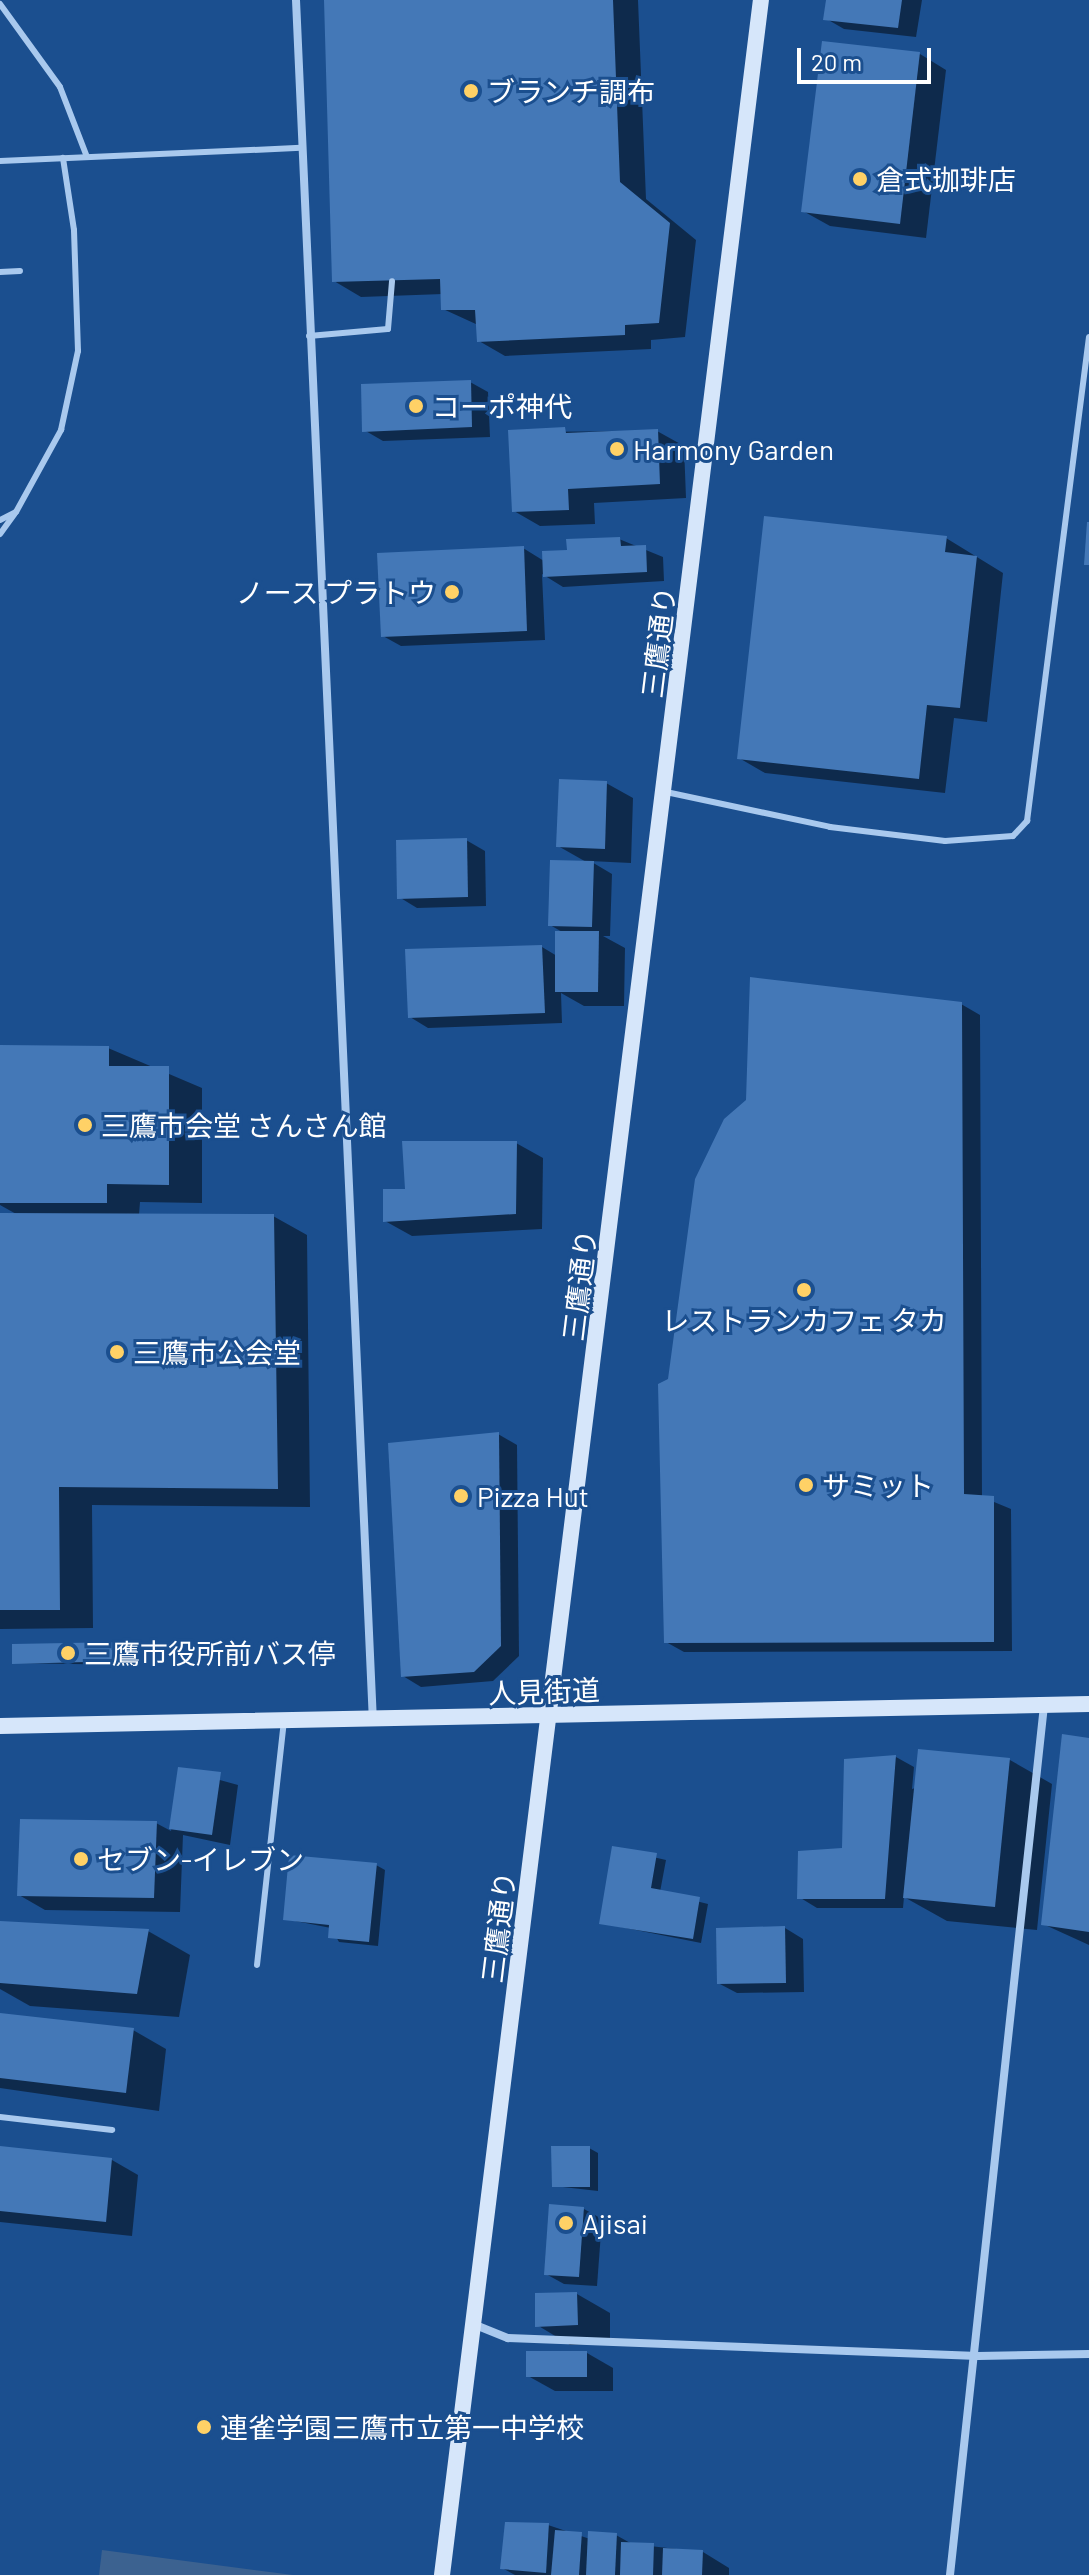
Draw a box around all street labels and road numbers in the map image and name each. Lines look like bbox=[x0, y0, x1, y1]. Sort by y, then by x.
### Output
street label: 三鷹通り bbox=[635, 584, 681, 700]
street label: 三鷹通り bbox=[556, 1227, 602, 1343]
street label: 人見街道 bbox=[487, 1672, 601, 1710]
street label: 三鷹通り bbox=[475, 1869, 521, 1985]

